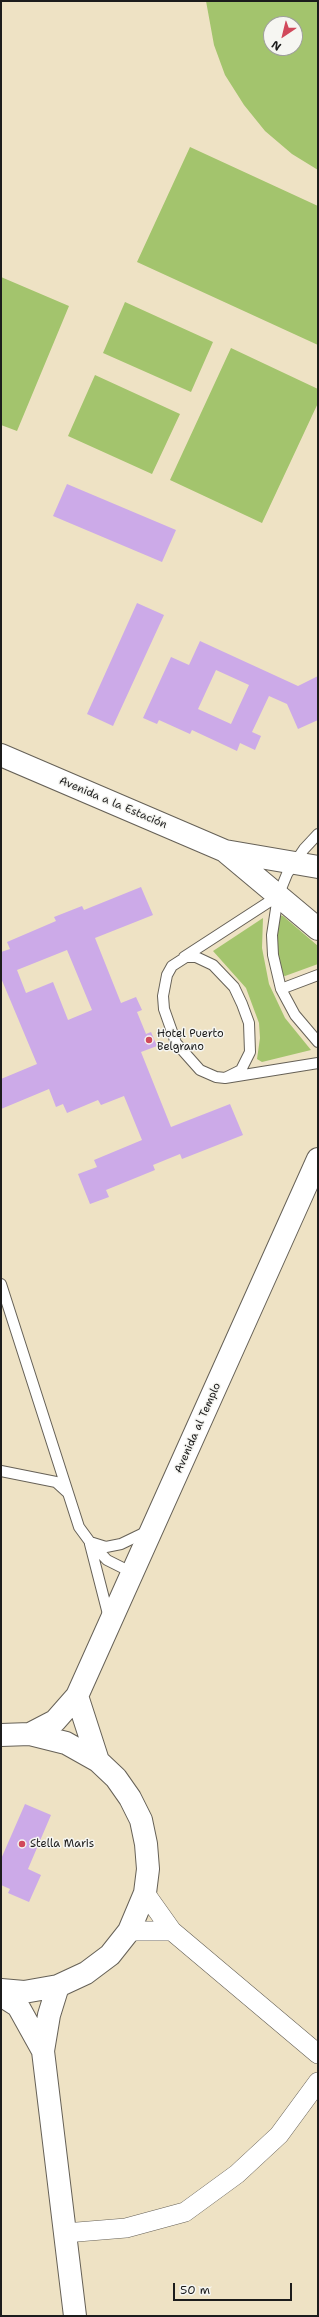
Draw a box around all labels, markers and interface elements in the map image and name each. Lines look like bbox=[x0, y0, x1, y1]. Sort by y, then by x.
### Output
north arrow bbox=[263, 16, 303, 56]
text: N bbox=[269, 37, 284, 54]
street label: Avenida a la Estación bbox=[57, 774, 169, 832]
place label: Hotel Puerto Belgrano bbox=[157, 1027, 224, 1053]
marker: Hotel Puerto Belgrano bbox=[144, 1035, 154, 1045]
street label: Avenida al Templo bbox=[172, 1381, 224, 1475]
place label: Stella Maris bbox=[30, 1837, 94, 1851]
marker: Stella Maris bbox=[17, 1839, 27, 1849]
scale bar bbox=[175, 2275, 294, 2301]
text: 50 m bbox=[180, 2282, 210, 2298]

